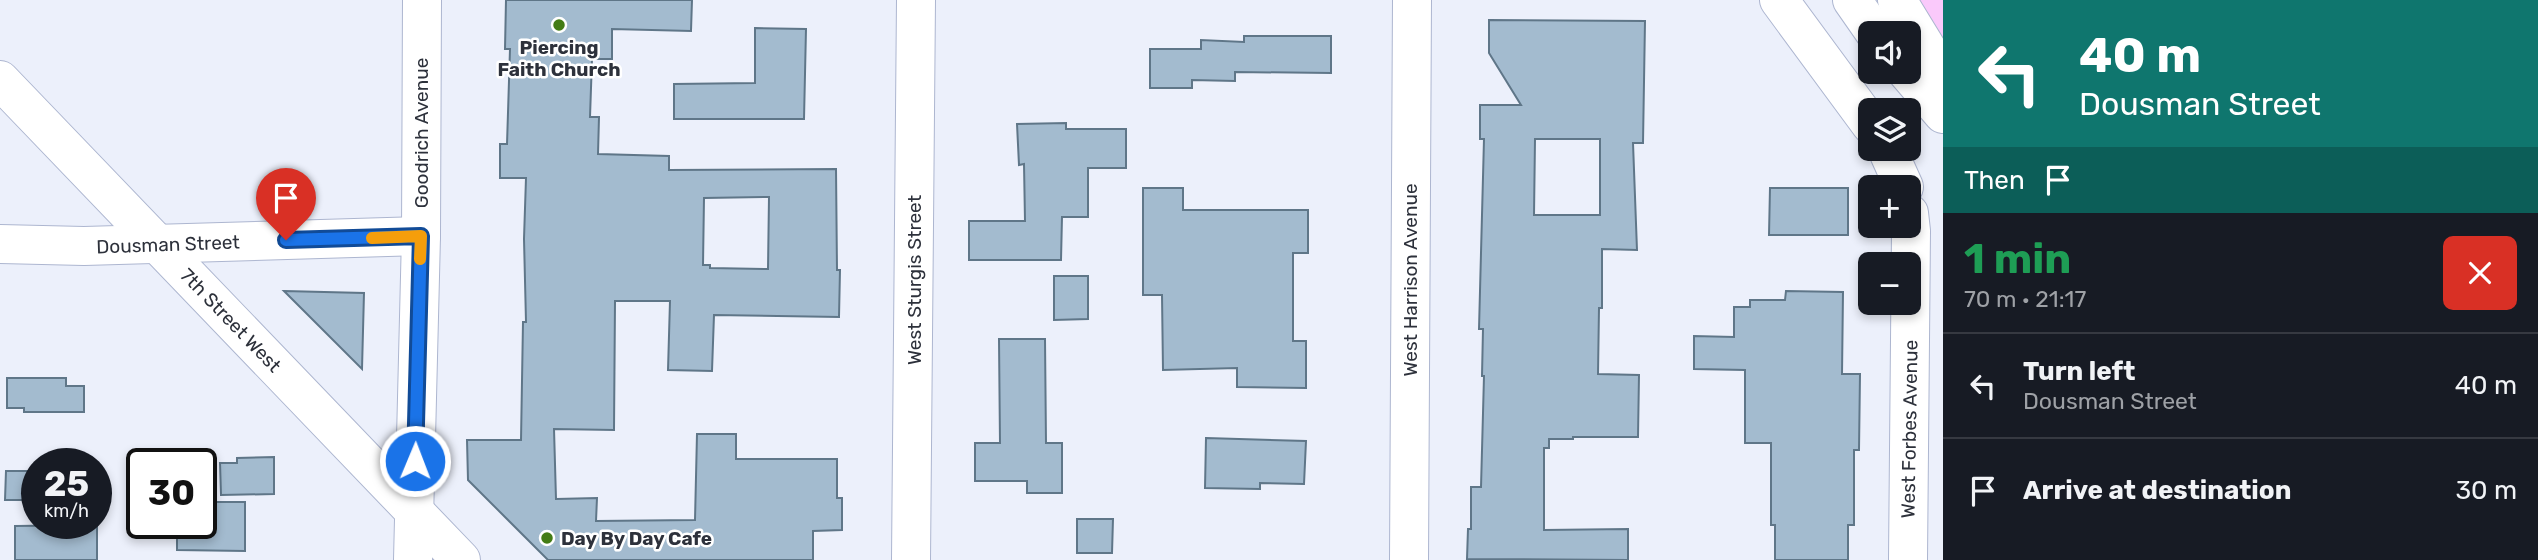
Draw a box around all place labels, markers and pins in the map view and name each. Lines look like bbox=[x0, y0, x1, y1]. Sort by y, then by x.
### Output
marker: Piercing Faith Church bbox=[551, 17, 567, 33]
place label: Piercing Faith Church bbox=[497, 36, 621, 81]
pin bbox=[256, 168, 316, 240]
place label: Day By Day Cafe bbox=[561, 527, 712, 550]
marker: Day By Day Cafe bbox=[539, 530, 555, 546]

